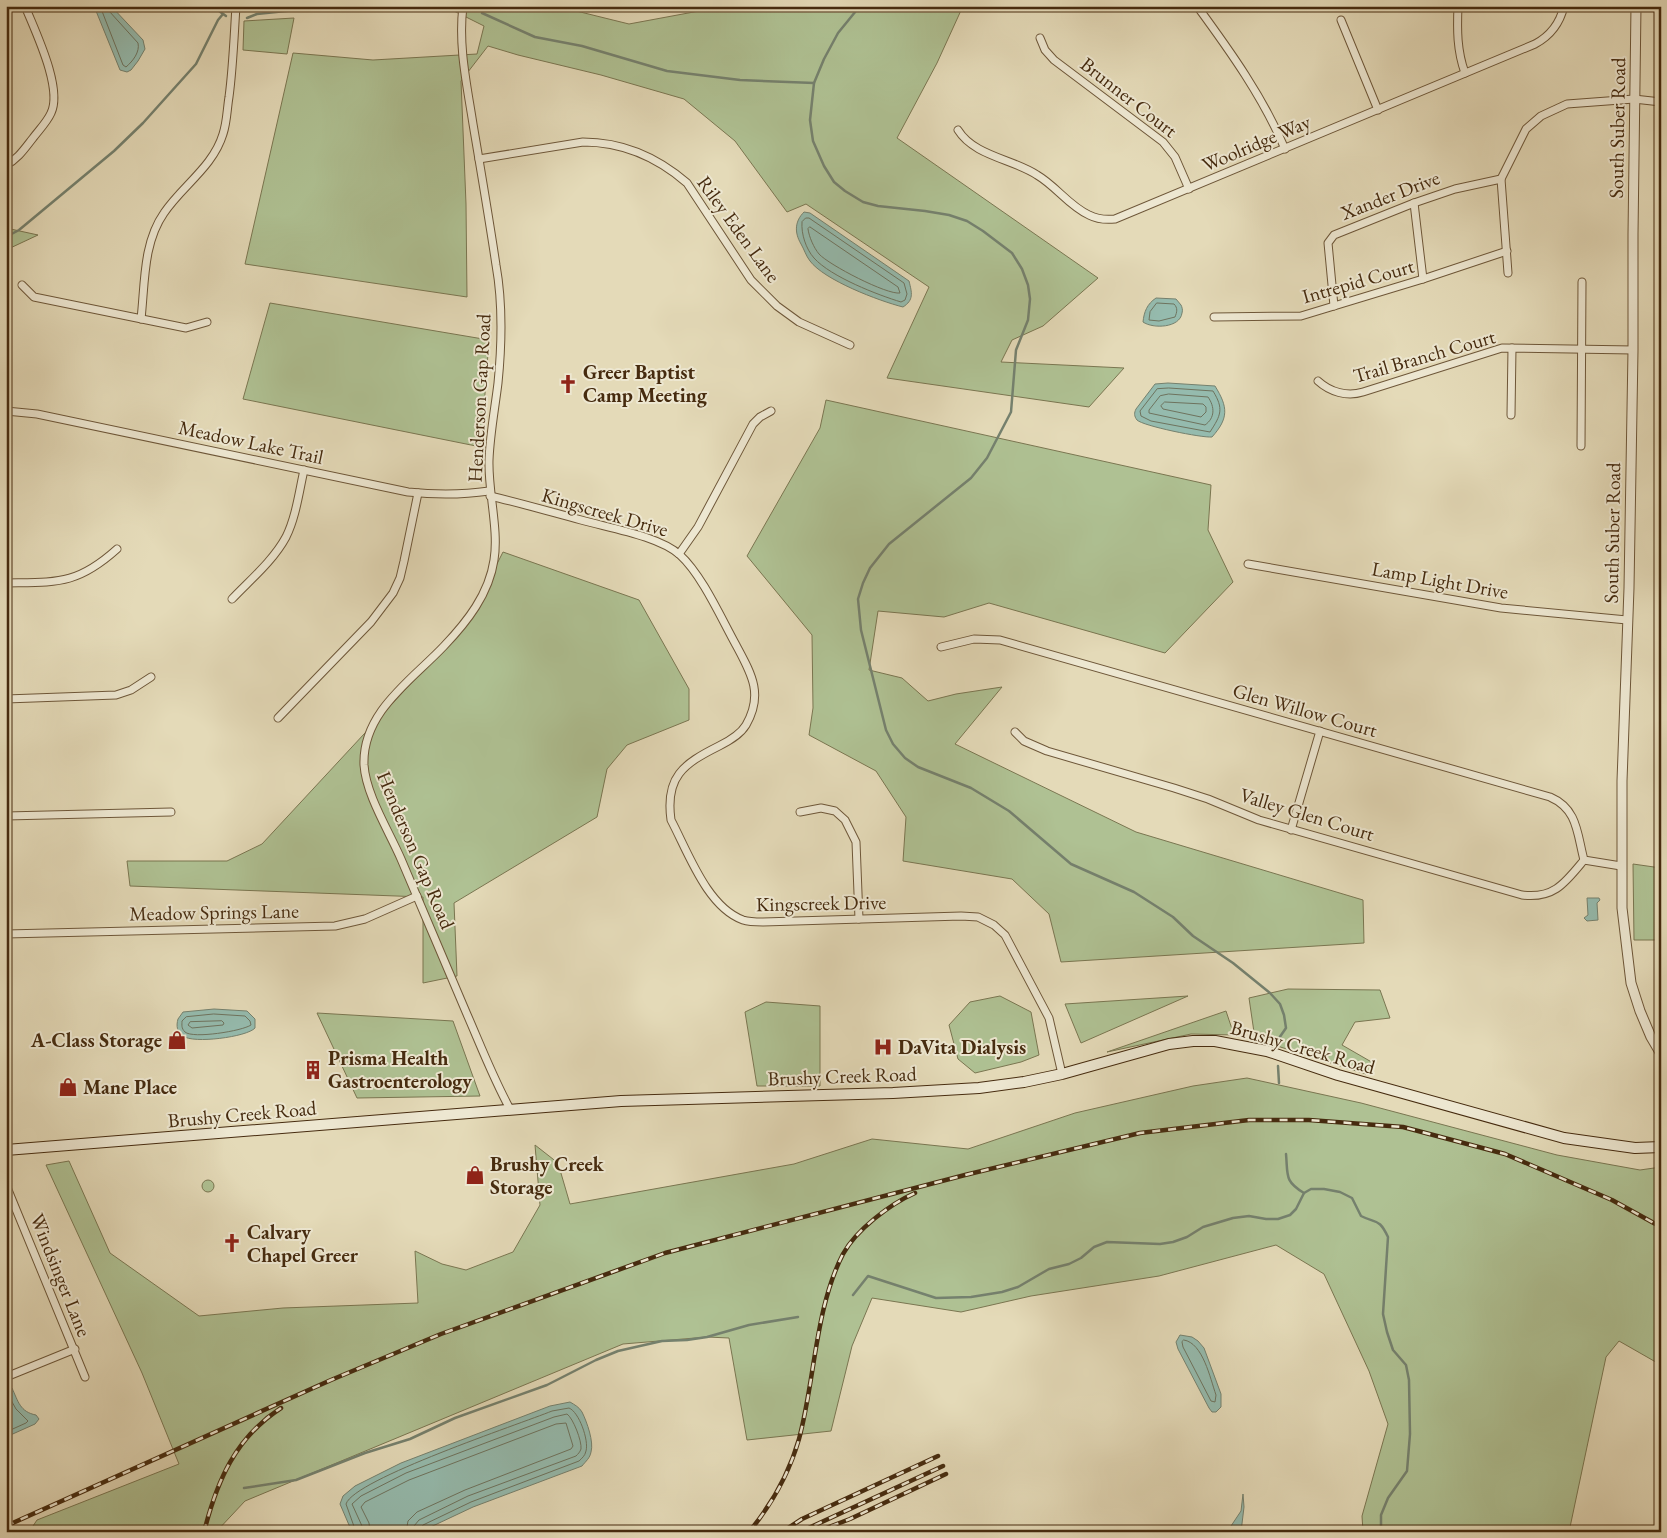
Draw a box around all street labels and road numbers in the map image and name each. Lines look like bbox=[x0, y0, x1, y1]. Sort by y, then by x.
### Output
street label: Brunner Court bbox=[1075, 51, 1183, 143]
street label: South Suber Road bbox=[1603, 57, 1631, 199]
street label: Woolridge Way bbox=[1198, 108, 1315, 178]
street label: Xander Drive bbox=[1336, 164, 1443, 226]
street label: Riley Eden Lane bbox=[692, 170, 787, 288]
street label: Intrepid Court bbox=[1299, 252, 1418, 309]
street label: Henderson Gap Road bbox=[462, 312, 496, 483]
street label: Trail Branch Court bbox=[1350, 323, 1499, 389]
street label: Meadow Lake Trail bbox=[176, 414, 326, 470]
street label: South Suber Road bbox=[1598, 462, 1626, 604]
street label: Kingscreek Drive bbox=[539, 482, 671, 543]
street label: Lamp Light Drive bbox=[1370, 555, 1510, 605]
street label: Glen Willow Court bbox=[1230, 677, 1381, 743]
street label: Henderson Gap Road bbox=[371, 767, 461, 934]
street label: Valley Glen Court bbox=[1237, 781, 1378, 847]
street label: Kingscreek Drive bbox=[756, 889, 887, 917]
street label: Meadow Springs Lane bbox=[129, 898, 299, 926]
street label: Brushy Creek Road bbox=[1228, 1014, 1379, 1080]
street label: Brushy Creek Road bbox=[767, 1060, 918, 1092]
street label: Brushy Creek Road bbox=[167, 1094, 318, 1133]
street label: Windsinger Lane bbox=[24, 1210, 98, 1341]

